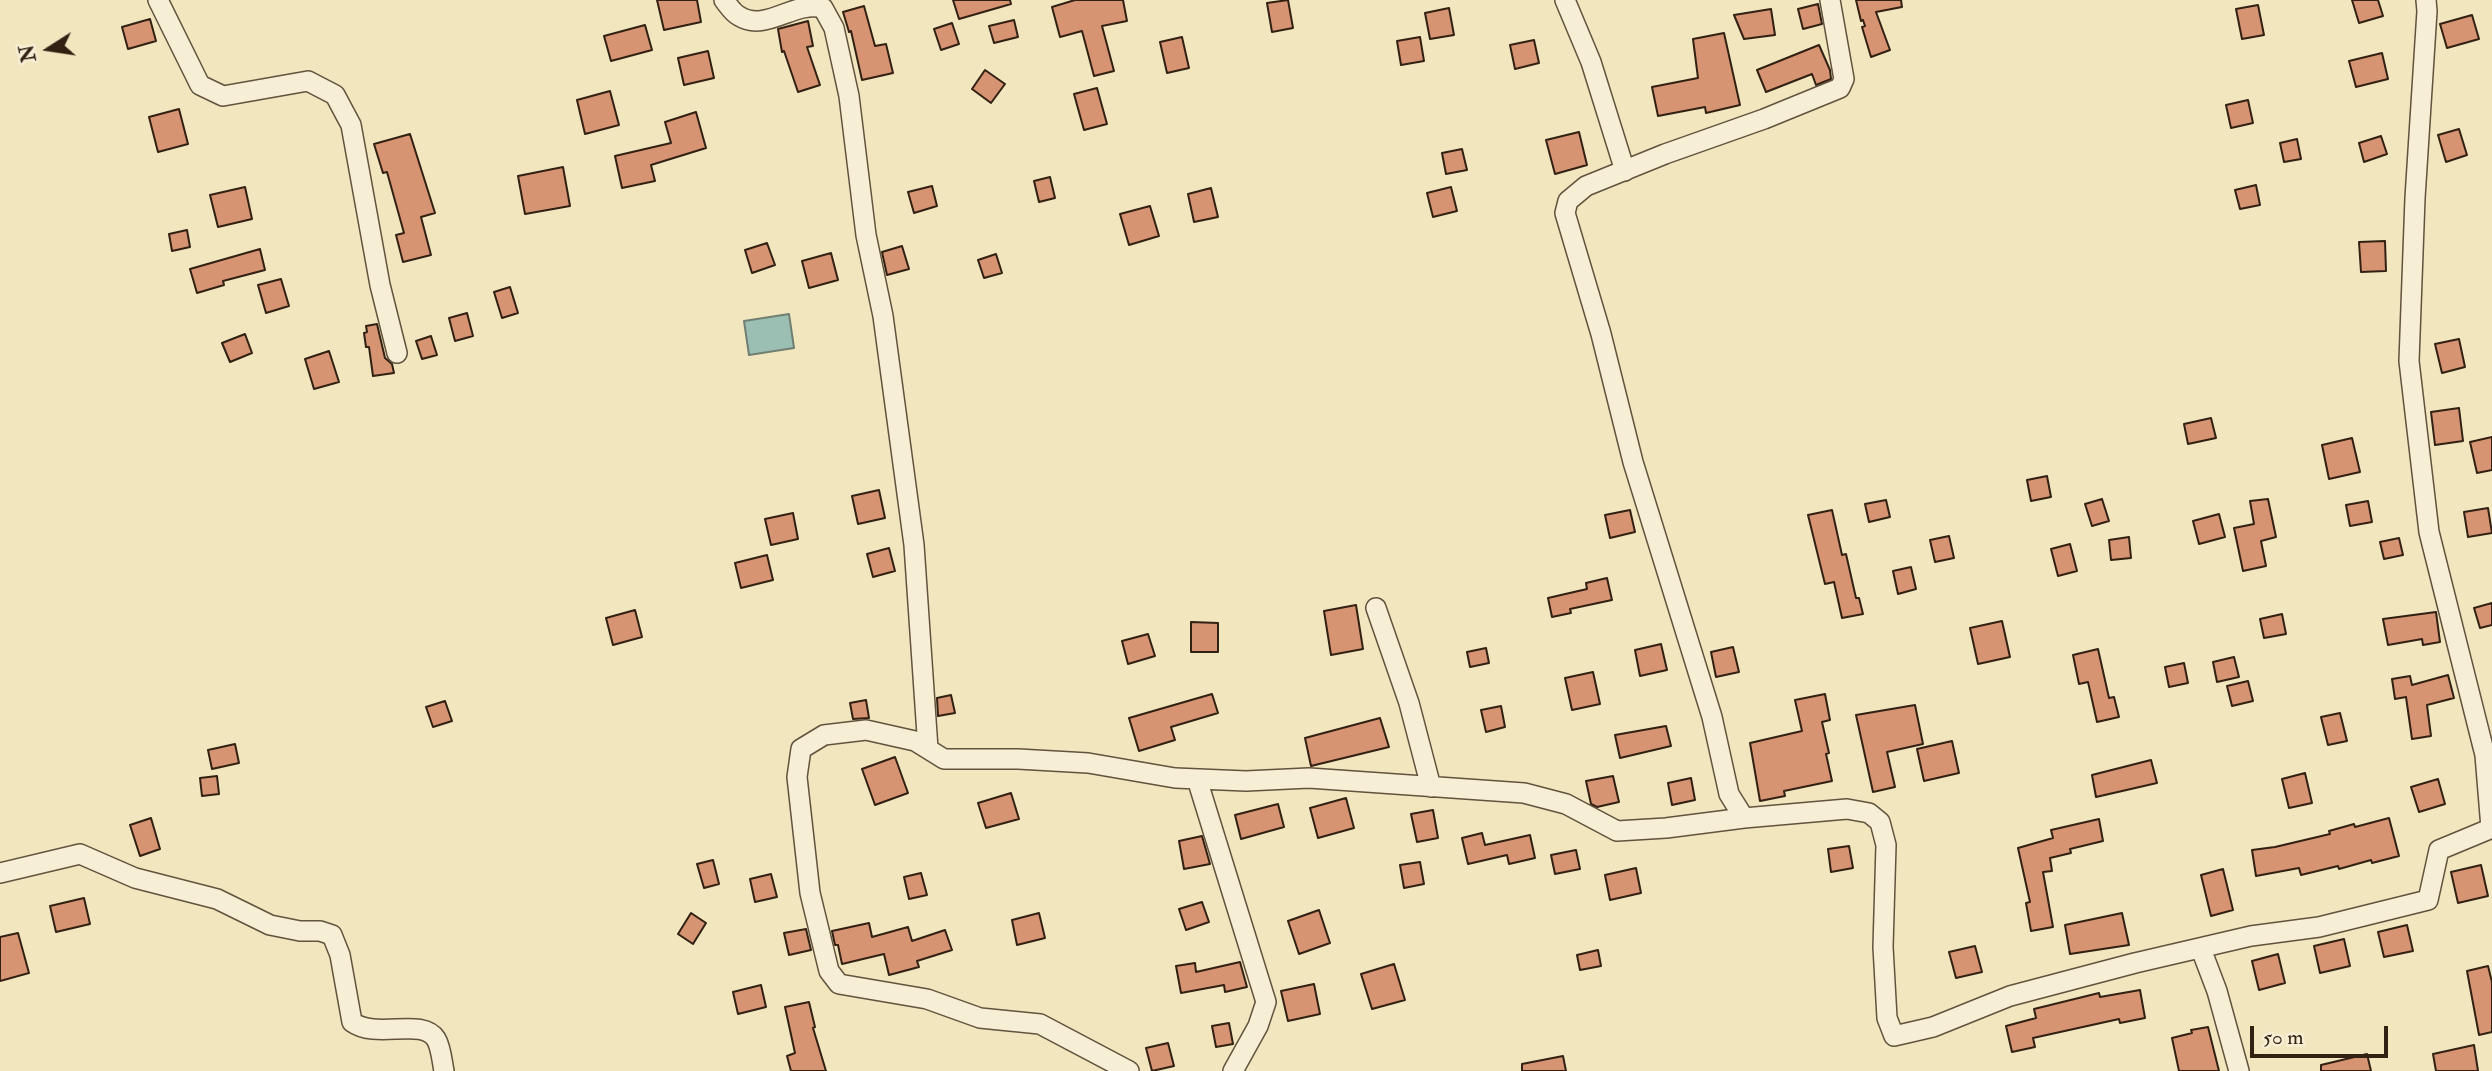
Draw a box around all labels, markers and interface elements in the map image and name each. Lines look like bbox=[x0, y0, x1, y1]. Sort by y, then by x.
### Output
north arrow bbox=[14, 14, 84, 84]
text: N bbox=[15, 43, 42, 64]
scale bar bbox=[2254, 1012, 2392, 1056]
text: 50 m bbox=[2263, 1024, 2304, 1051]

